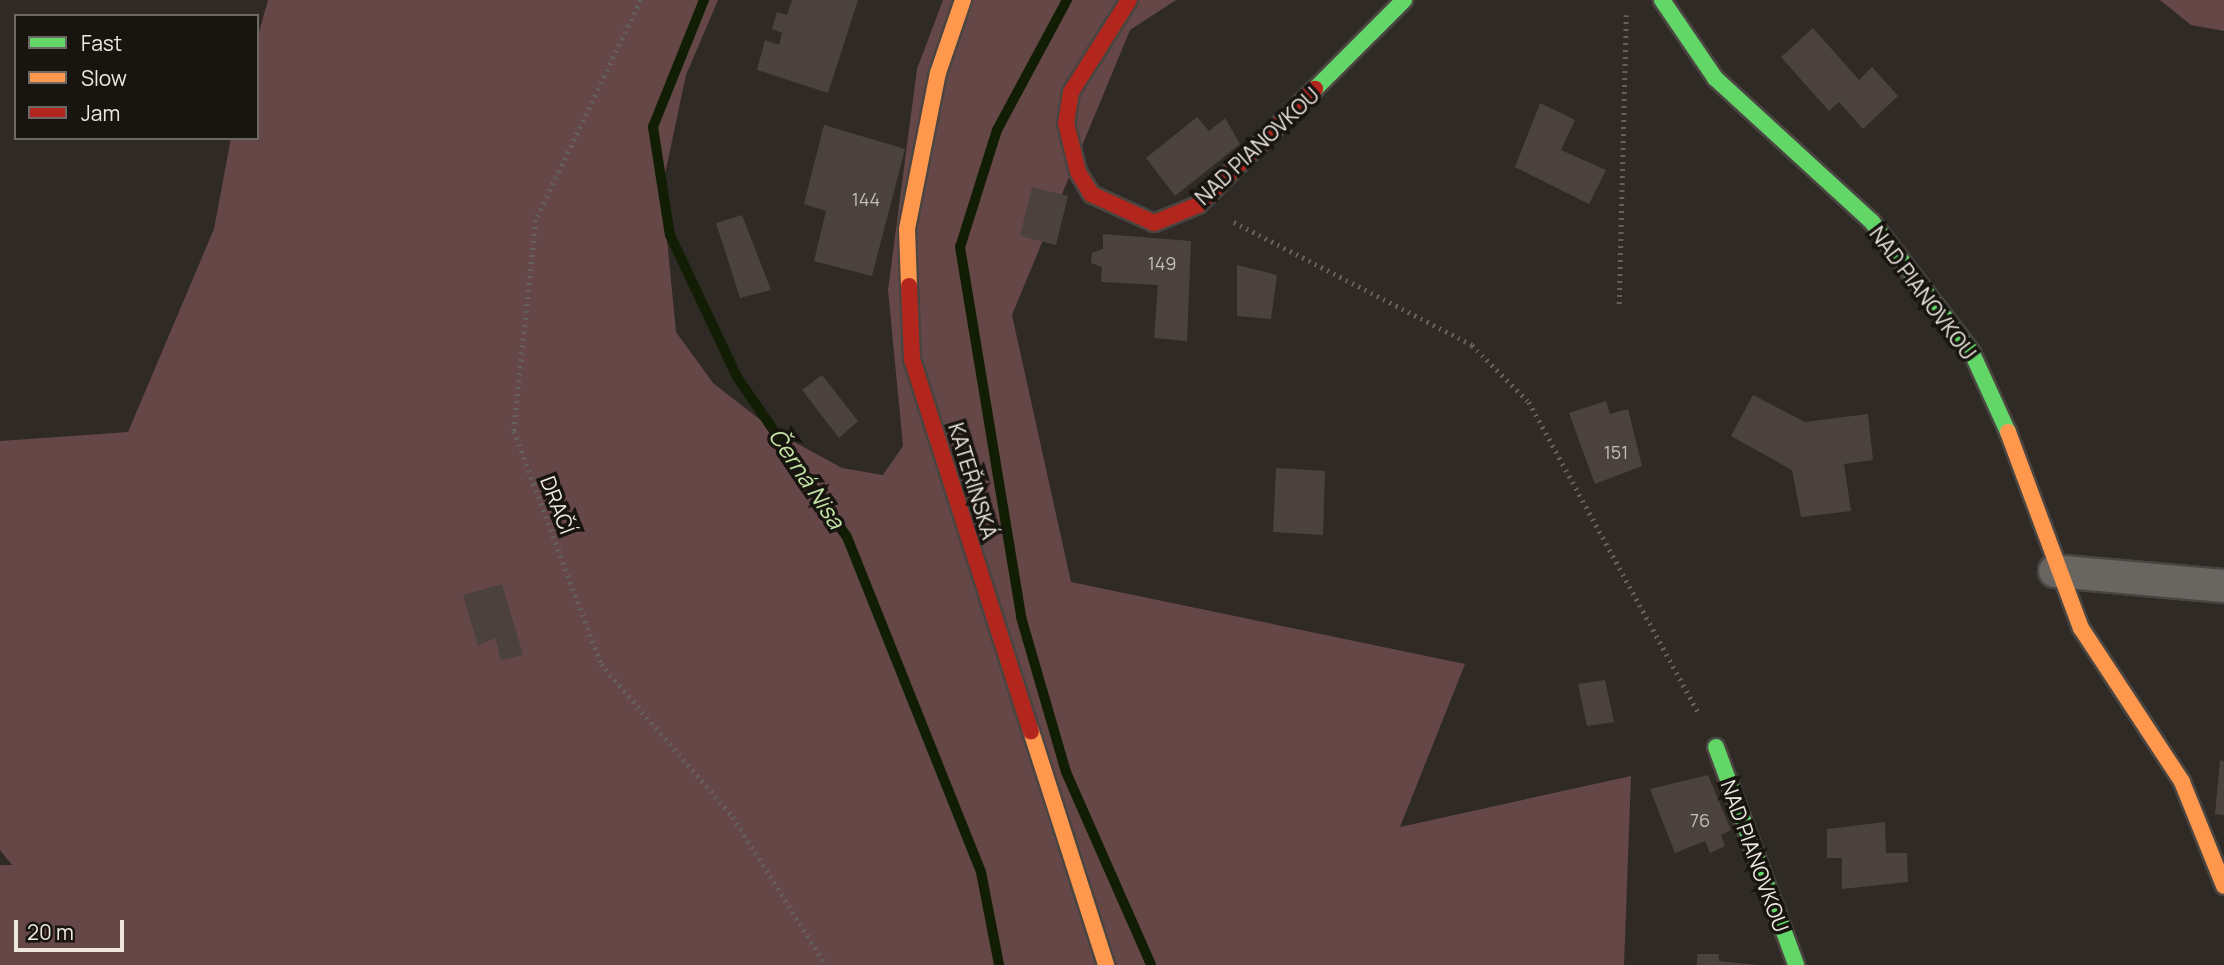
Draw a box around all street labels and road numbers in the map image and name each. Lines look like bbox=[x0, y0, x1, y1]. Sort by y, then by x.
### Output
street label: NAD PIANOVKOU bbox=[1190, 82, 1324, 210]
street label: NAD PIANOVKOU bbox=[1865, 221, 1981, 365]
street label: KATEŘINSKÁ bbox=[943, 420, 1003, 542]
street label: DRAČÍ bbox=[535, 472, 581, 538]
street label: NAD PIANOVKOU bbox=[1716, 776, 1794, 936]

